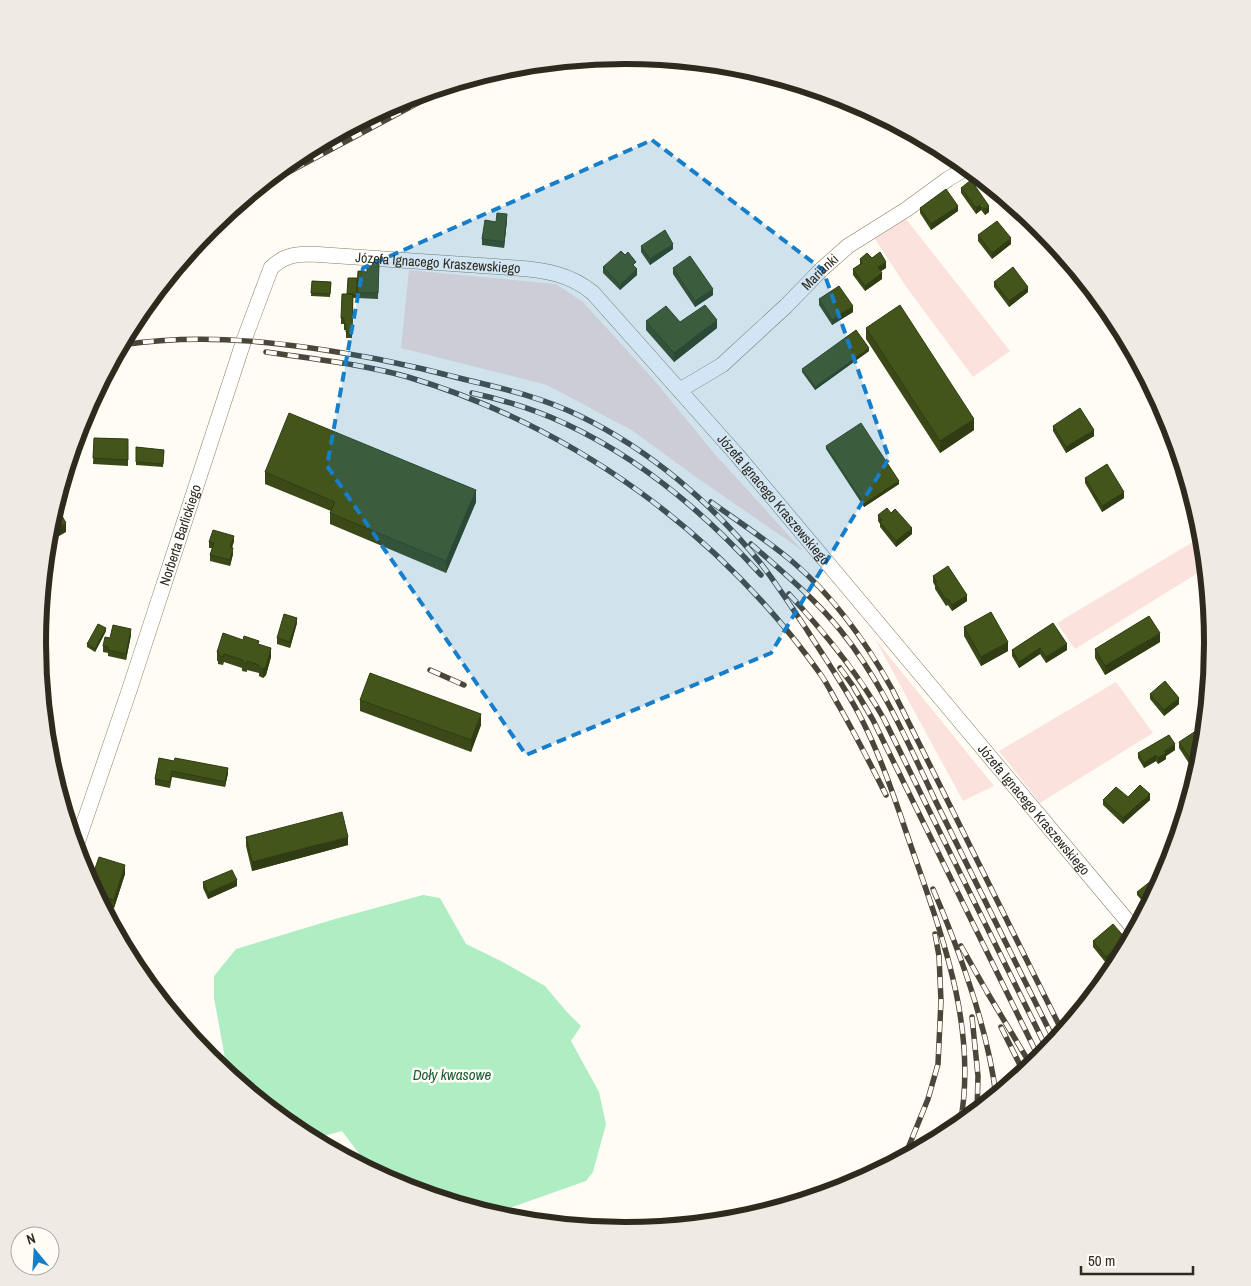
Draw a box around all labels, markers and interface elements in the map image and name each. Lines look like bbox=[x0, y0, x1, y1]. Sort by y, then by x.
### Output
street label: Józefa Ignacego Kraszewskiego bbox=[355, 248, 521, 277]
street label: Marianki bbox=[797, 250, 842, 294]
street label: Józefa Ignacego Kraszewskiego bbox=[714, 430, 834, 568]
street label: Norberta Barlickiego bbox=[155, 482, 205, 588]
street label: Józefa Ignacego Kraszewskiego bbox=[974, 740, 1094, 879]
water label: Doły kwasowe bbox=[413, 1064, 491, 1085]
north arrow bbox=[10, 1226, 60, 1276]
text: N bbox=[24, 1229, 38, 1248]
scale bar bbox=[1081, 1244, 1194, 1276]
text: 50 m bbox=[1088, 1250, 1115, 1271]

